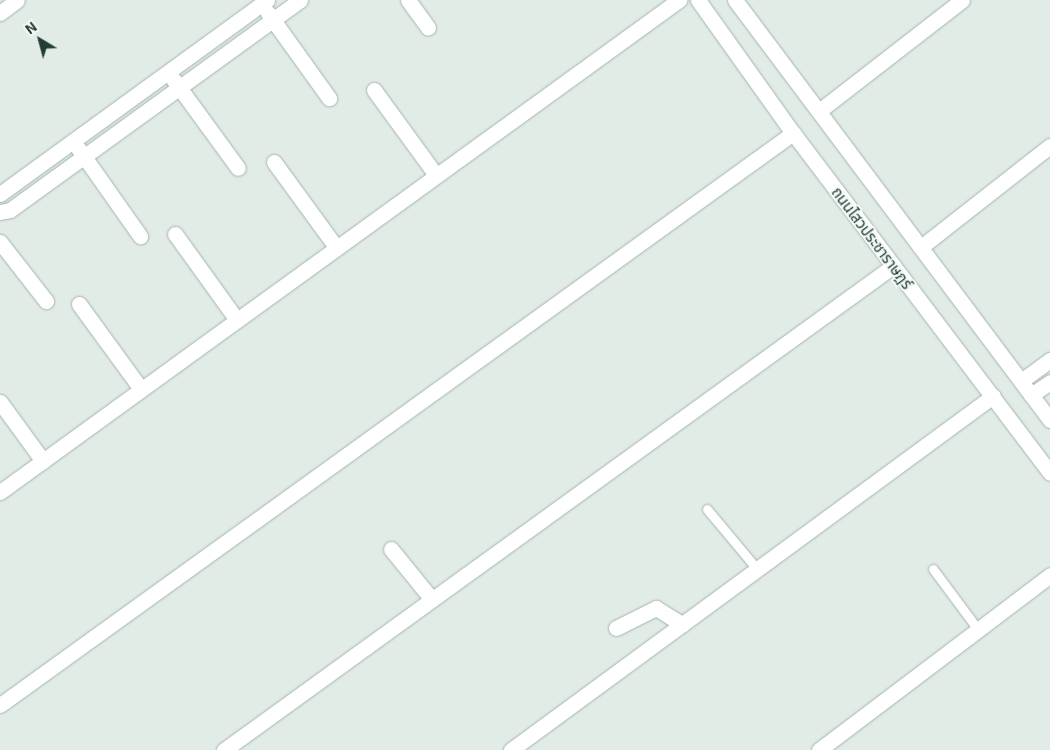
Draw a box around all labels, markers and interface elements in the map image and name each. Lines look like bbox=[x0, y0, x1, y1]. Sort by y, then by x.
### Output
north arrow bbox=[15, 15, 65, 65]
text: N bbox=[22, 18, 40, 37]
street label: ถนนไสวประชาราษฎร์ bbox=[828, 183, 916, 293]

